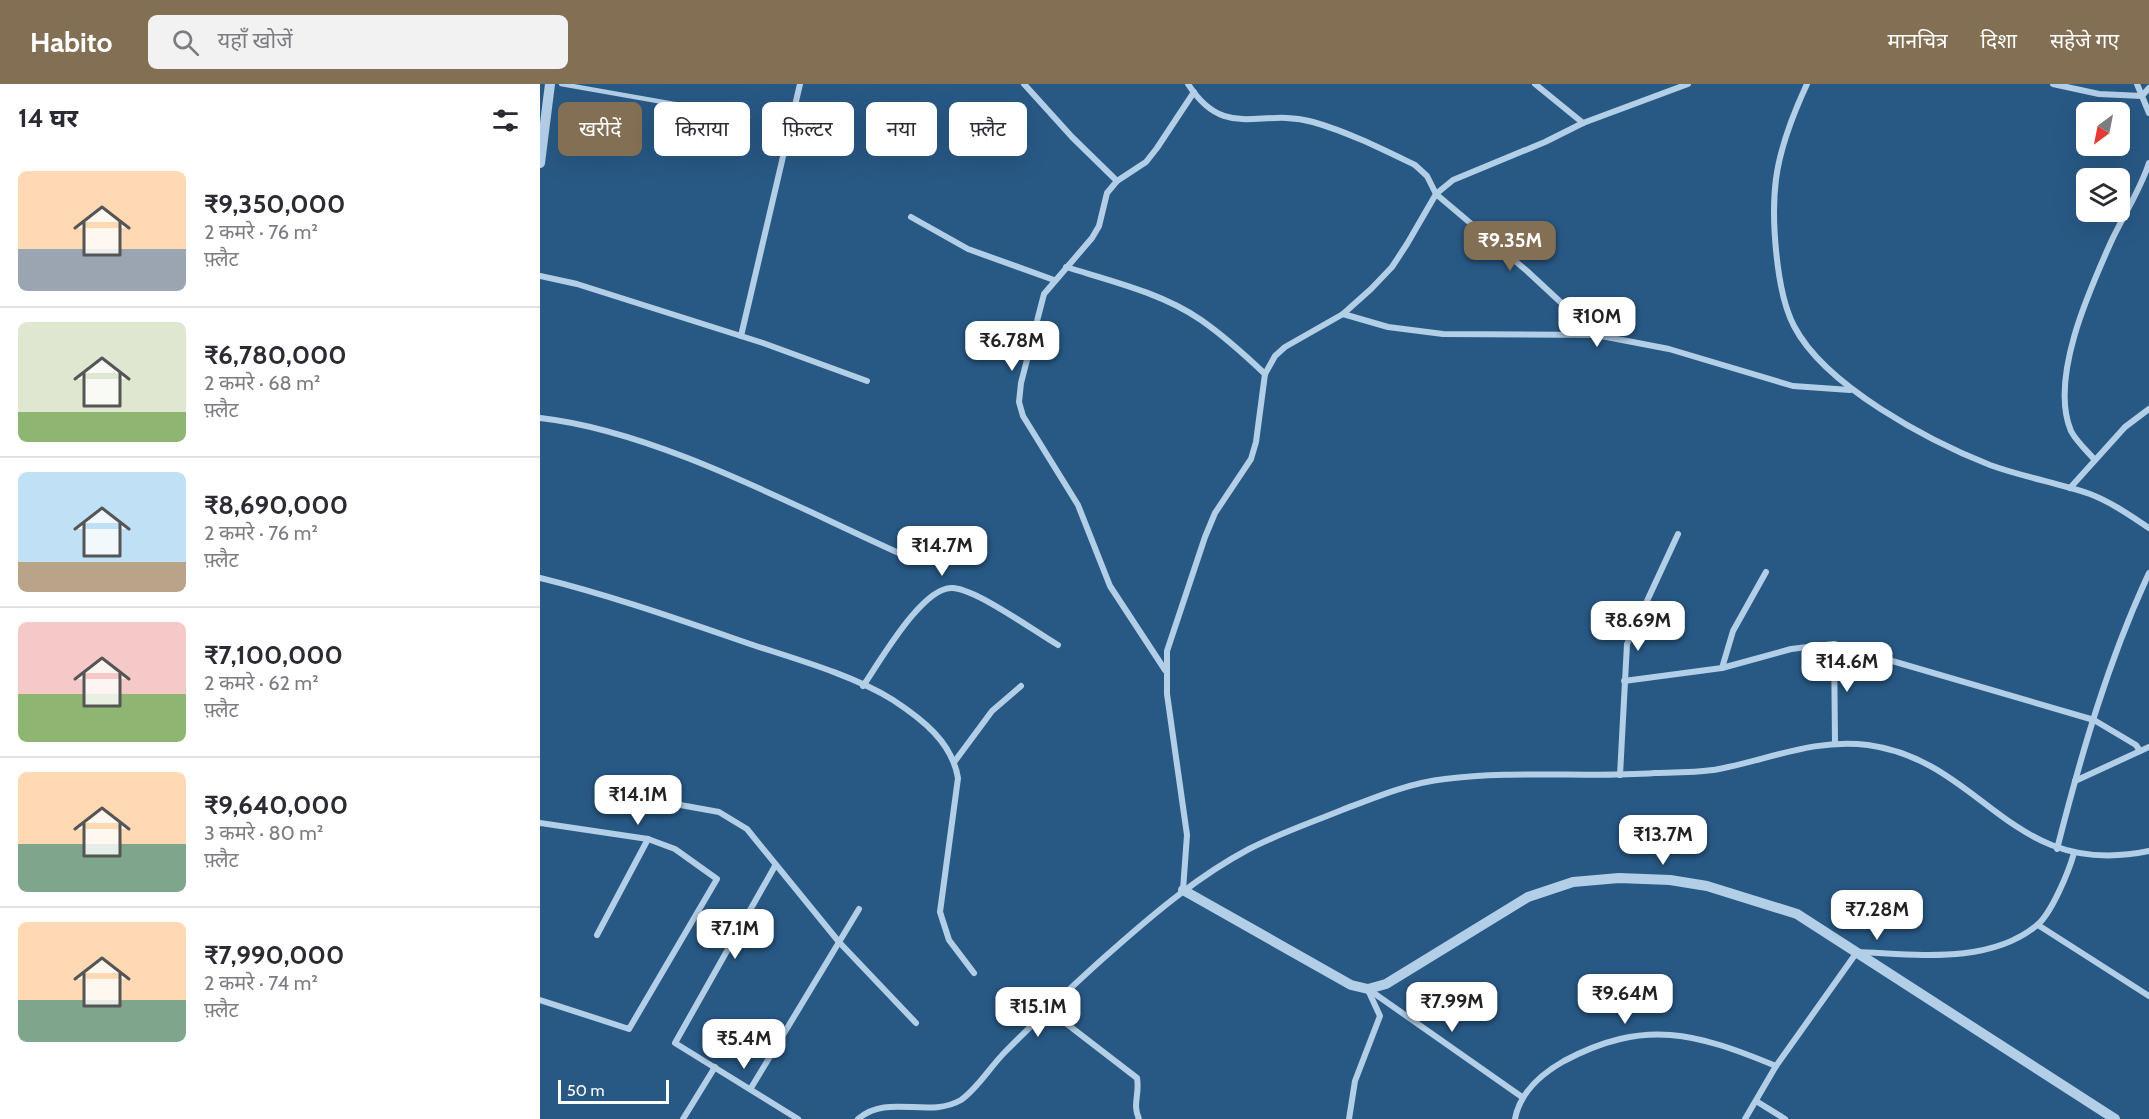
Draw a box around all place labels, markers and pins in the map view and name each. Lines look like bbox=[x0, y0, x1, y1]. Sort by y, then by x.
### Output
pin: ₹9.35M bbox=[1461, 221, 1559, 272]
pin: ₹10M bbox=[1561, 297, 1633, 348]
pin: ₹6.78M bbox=[963, 321, 1061, 372]
pin: ₹14.7M bbox=[893, 526, 991, 577]
pin: ₹8.69M bbox=[1589, 601, 1687, 652]
pin: ₹14.6M bbox=[1798, 642, 1896, 693]
pin: ₹14.1M bbox=[589, 775, 687, 826]
pin: ₹13.7M bbox=[1614, 815, 1712, 866]
pin: ₹7.28M bbox=[1828, 890, 1926, 941]
pin: ₹7.1M bbox=[693, 909, 777, 960]
pin: ₹9.64M bbox=[1576, 974, 1674, 1025]
pin: ₹7.99M bbox=[1403, 982, 1501, 1033]
pin: ₹15.1M bbox=[989, 987, 1087, 1038]
pin: ₹5.4M bbox=[702, 1019, 786, 1070]

